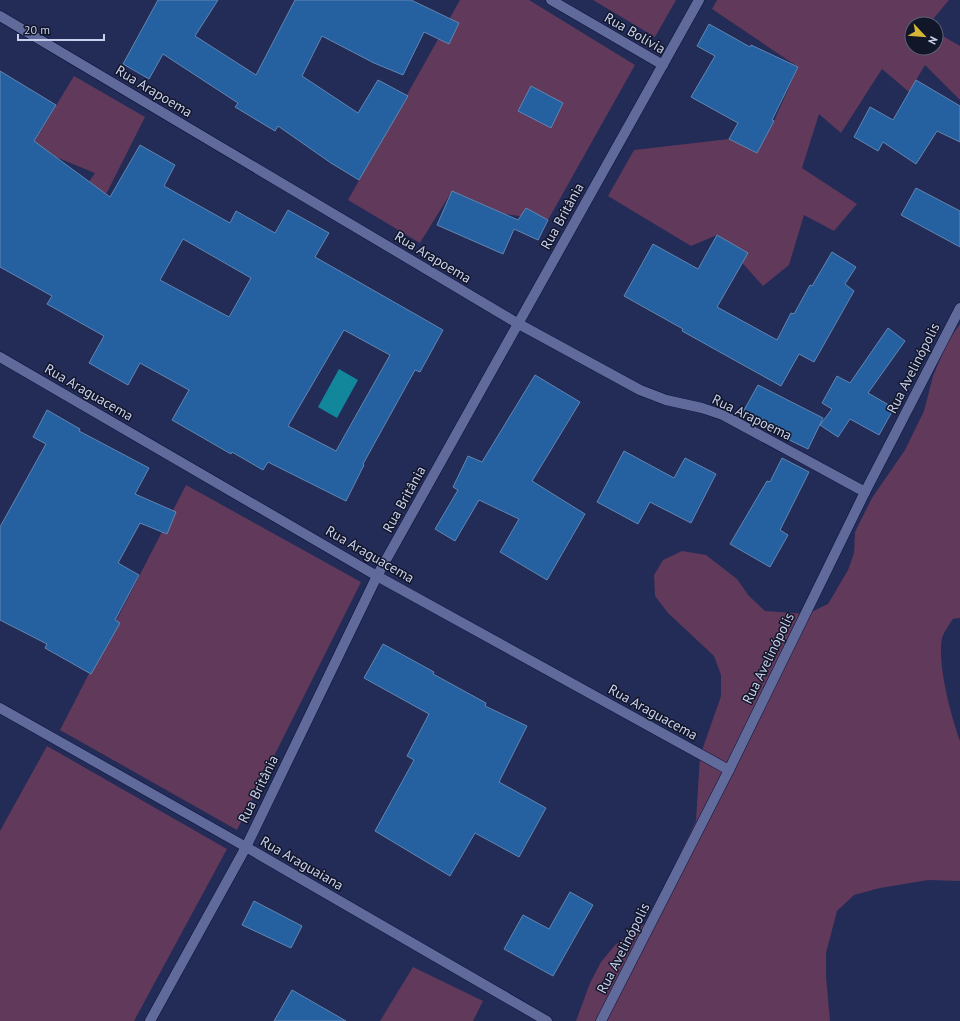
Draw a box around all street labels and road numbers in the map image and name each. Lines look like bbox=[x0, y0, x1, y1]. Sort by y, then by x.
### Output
street label: Rua Bolívia bbox=[601, 8, 669, 58]
street label: Rua Arapoema bbox=[112, 61, 196, 121]
street label: Rua Britânia bbox=[536, 180, 588, 252]
street label: Rua Arapoema bbox=[391, 227, 475, 287]
street label: Rua Avelinópolis bbox=[882, 320, 944, 416]
street label: Rua Araguacema bbox=[42, 359, 137, 425]
street label: Rua Arapoema bbox=[709, 390, 795, 444]
street label: Rua Britânia bbox=[378, 463, 430, 535]
street label: Rua Araguacema bbox=[323, 521, 418, 587]
street label: Rua Avelinópolis bbox=[738, 609, 798, 707]
street label: Rua Araguacema bbox=[605, 680, 701, 744]
street label: Rua Britânia bbox=[234, 752, 282, 826]
street label: Rua Araguaiana bbox=[257, 832, 347, 894]
street label: Rua Avelinópolis bbox=[592, 900, 654, 996]

